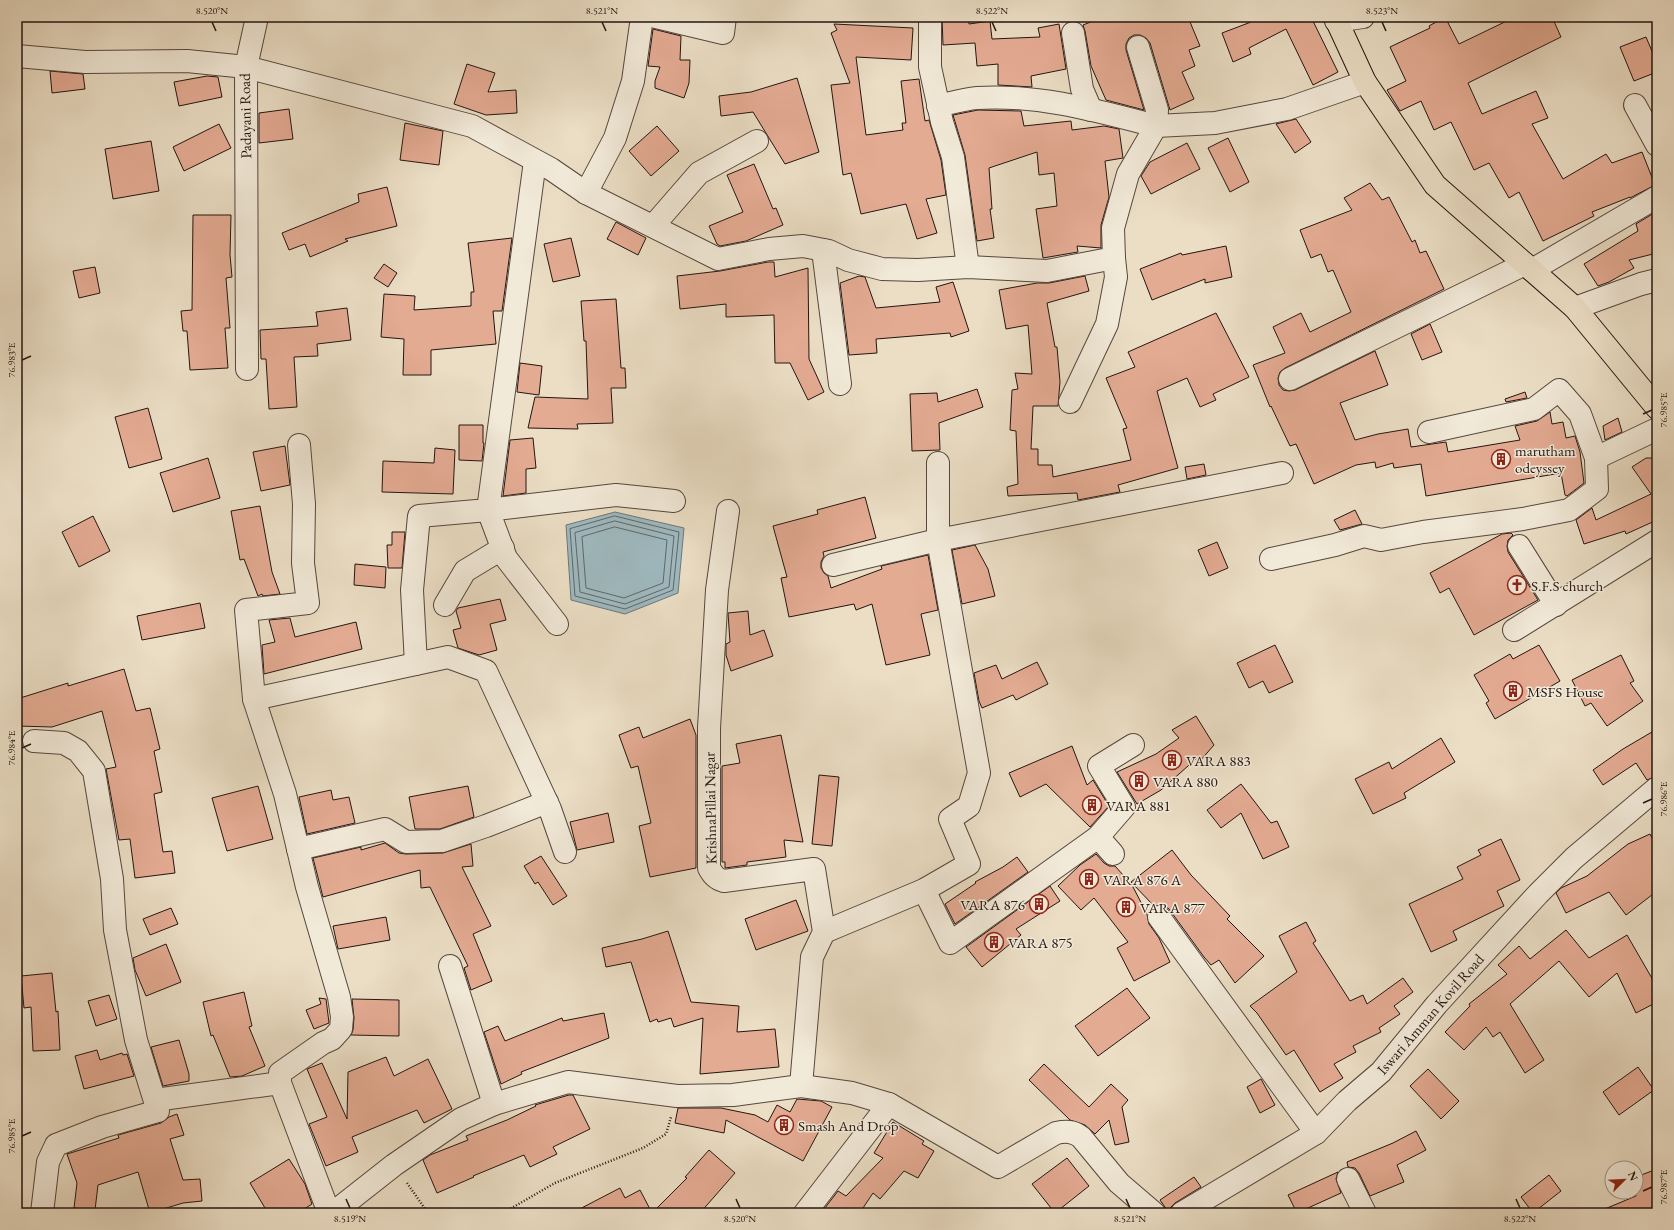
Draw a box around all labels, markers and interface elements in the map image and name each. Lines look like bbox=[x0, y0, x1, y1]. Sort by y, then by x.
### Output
text: 8.520°N bbox=[196, 4, 228, 17]
text: 8.521°N bbox=[586, 4, 618, 17]
text: 8.522°N bbox=[976, 4, 1008, 17]
text: 8.523°N bbox=[1366, 4, 1398, 17]
street label: Padayani Road bbox=[235, 73, 255, 159]
text: 76.983°E bbox=[5, 342, 18, 377]
text: 76.985°E bbox=[1657, 392, 1670, 427]
place label: marutham odeyssey bbox=[1515, 441, 1576, 477]
building icon: marutham odeyssey bbox=[1490, 448, 1512, 470]
church icon: S.F.S church bbox=[1506, 574, 1528, 596]
place label: S.F.S church bbox=[1531, 576, 1603, 595]
building icon: MSFS House bbox=[1502, 680, 1524, 702]
place label: MSFS House bbox=[1527, 682, 1603, 701]
text: 76.984°E bbox=[5, 730, 18, 765]
building icon: VARA 883 bbox=[1161, 749, 1183, 771]
place label: VARA 883 bbox=[1186, 751, 1251, 770]
street label: KrishnaPillai Nagar bbox=[700, 752, 720, 864]
building icon: VARA 880 bbox=[1128, 770, 1150, 792]
place label: VARA 880 bbox=[1153, 772, 1218, 791]
text: 76.986°E bbox=[1657, 781, 1670, 816]
building icon: VARA 881 bbox=[1081, 794, 1103, 816]
place label: VARA 881 bbox=[1106, 796, 1171, 815]
building icon: VARA 876 A bbox=[1078, 868, 1100, 890]
place label: VARA 876 A bbox=[1103, 870, 1182, 889]
building icon: VARA 876 bbox=[1028, 893, 1050, 915]
place label: VARA 876 bbox=[960, 895, 1025, 914]
building icon: VARA 877 bbox=[1115, 896, 1137, 918]
place label: VARA 877 bbox=[1140, 898, 1206, 917]
building icon: VARA 875 bbox=[983, 931, 1005, 953]
place label: VARA 875 bbox=[1008, 933, 1073, 952]
street label: Iswari Amman Kovil Road bbox=[1372, 949, 1488, 1078]
building icon: Smash And Drop bbox=[773, 1114, 795, 1136]
place label: Smash And Drop bbox=[798, 1116, 899, 1135]
text: 76.985°E bbox=[5, 1118, 18, 1153]
north arrow bbox=[1604, 1160, 1644, 1200]
text: N bbox=[1625, 1169, 1641, 1183]
text: 76.987°E bbox=[1657, 1169, 1670, 1204]
text: 8.519°N bbox=[334, 1212, 366, 1225]
text: 8.520°N bbox=[724, 1212, 756, 1225]
text: 8.521°N bbox=[1114, 1212, 1146, 1225]
text: 8.522°N bbox=[1504, 1212, 1536, 1225]

